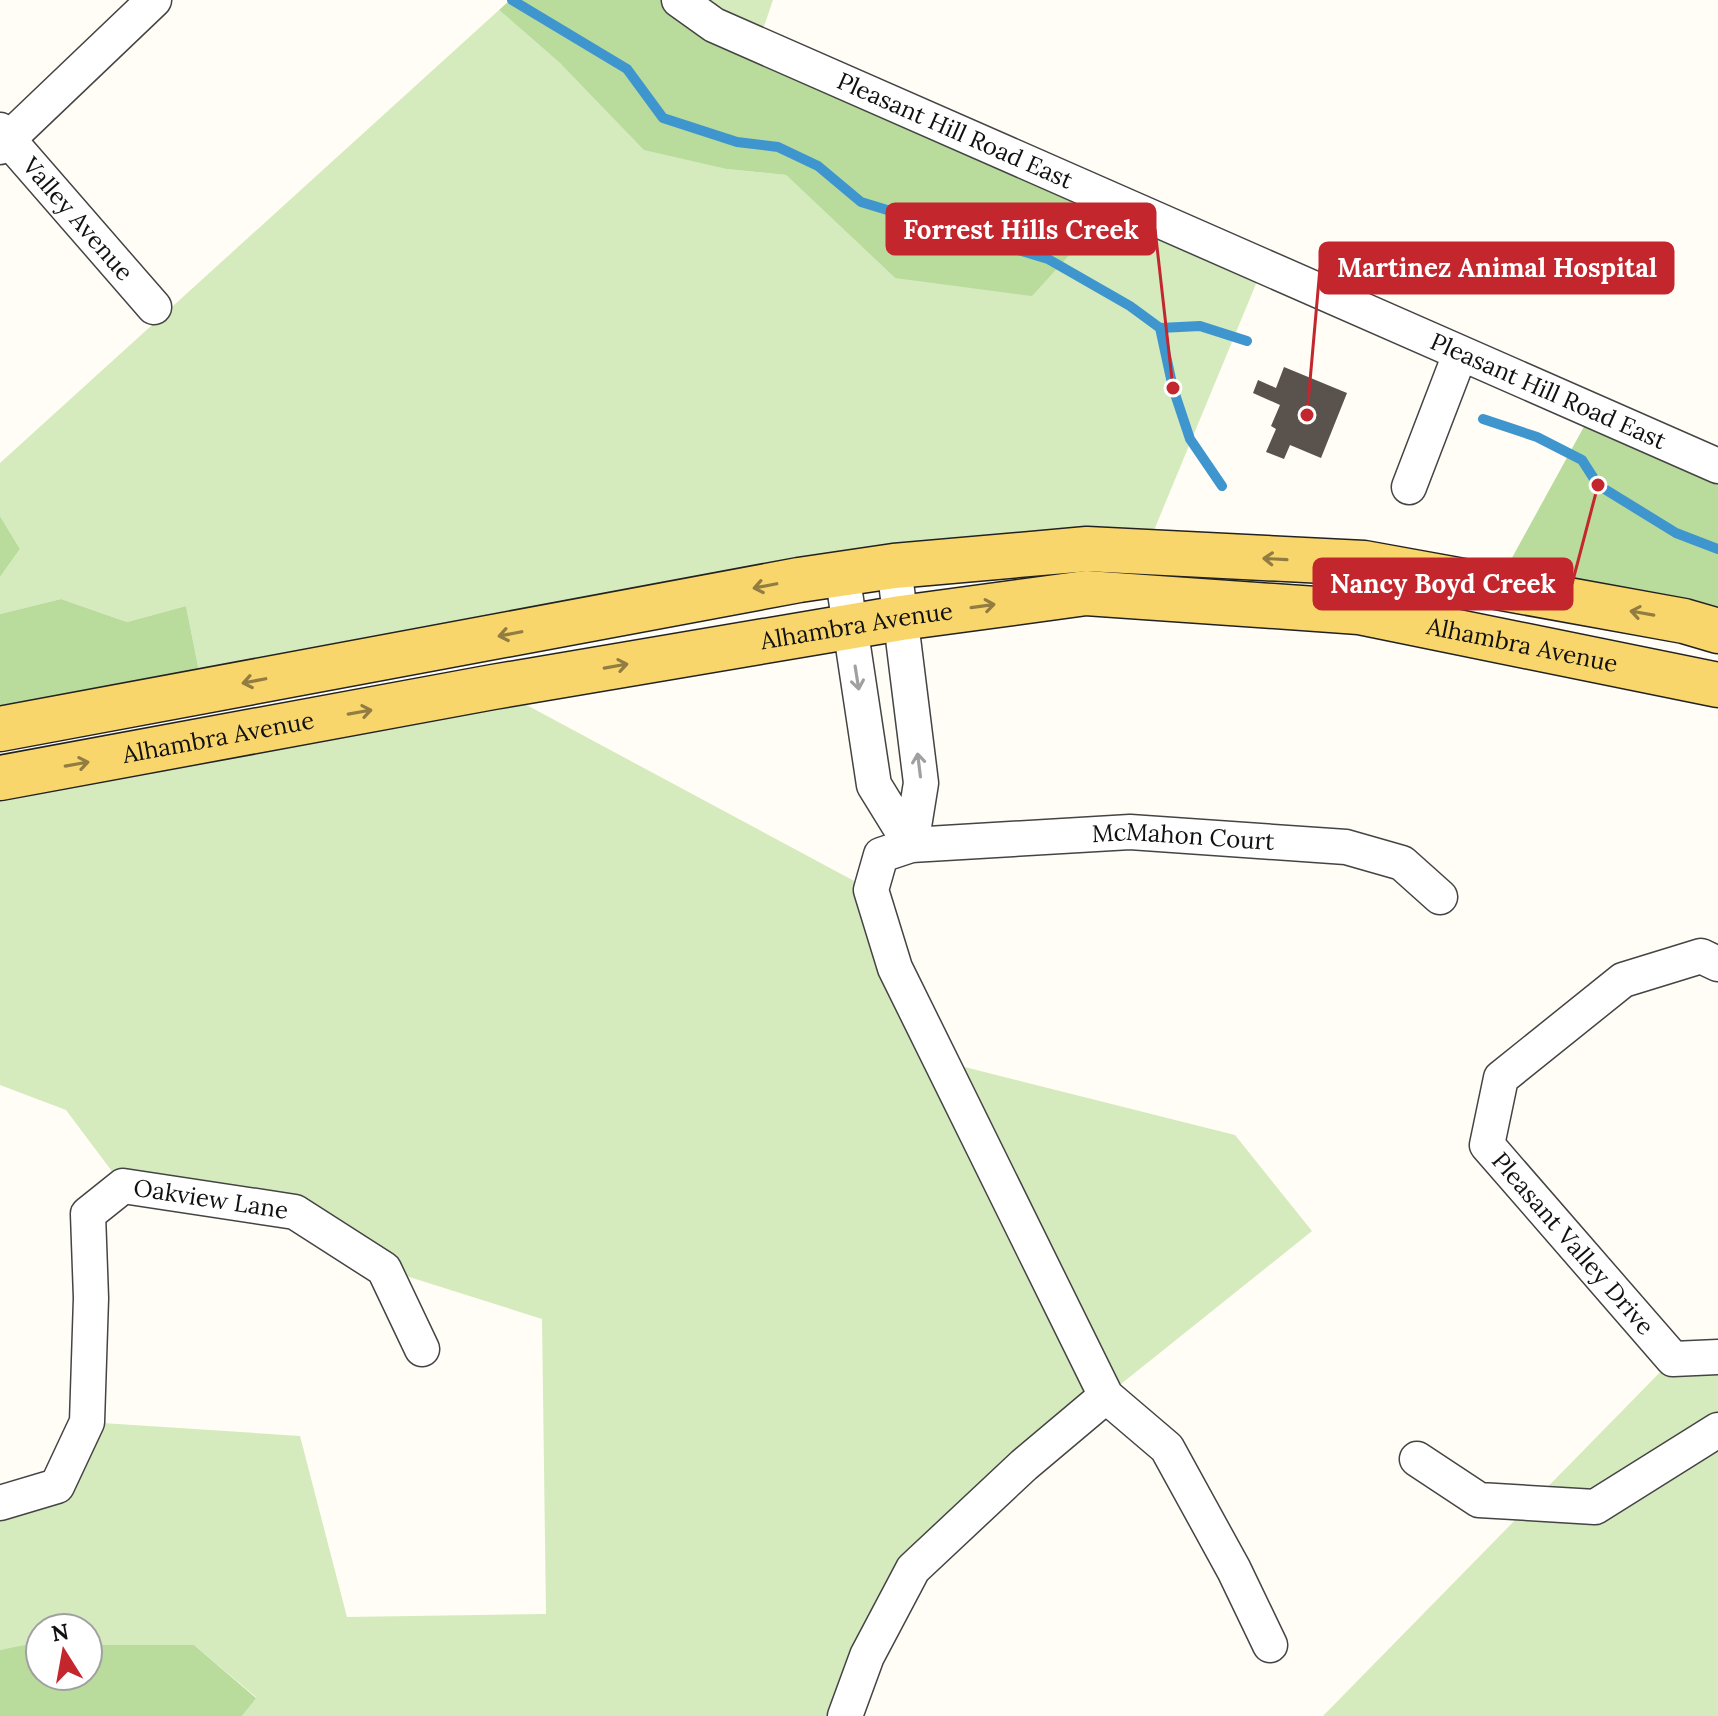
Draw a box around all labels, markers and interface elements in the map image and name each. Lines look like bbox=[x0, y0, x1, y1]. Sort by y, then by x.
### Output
street label: Pleasant Hill Road East bbox=[832, 65, 1078, 196]
street label: Valley Avenue bbox=[15, 150, 140, 287]
callout: Forrest Hills Creek bbox=[887, 204, 1155, 254]
text: Forrest Hills Creek bbox=[903, 213, 1139, 246]
callout: Martinez Animal Hospital bbox=[1320, 243, 1673, 293]
text: Martinez Animal Hospital bbox=[1337, 251, 1657, 284]
street label: Pleasant Hill Road East bbox=[1426, 326, 1672, 456]
one-way arrow bbox=[1262, 551, 1289, 566]
callout: Nancy Boyd Creek bbox=[1314, 559, 1572, 609]
text: Nancy Boyd Creek bbox=[1330, 567, 1556, 600]
one-way arrow bbox=[753, 579, 779, 594]
street label: Alhambra Avenue bbox=[757, 595, 955, 657]
one-way arrow bbox=[969, 599, 996, 614]
one-way arrow bbox=[1630, 605, 1655, 620]
street label: Alhambra Avenue bbox=[1423, 610, 1621, 679]
one-way arrow bbox=[497, 627, 523, 642]
one-way arrow bbox=[603, 658, 628, 673]
one-way arrow bbox=[850, 665, 865, 690]
one-way arrow bbox=[242, 675, 267, 690]
one-way arrow bbox=[347, 703, 372, 718]
street label: Alhambra Avenue bbox=[119, 704, 317, 770]
one-way arrow bbox=[911, 753, 926, 778]
one-way arrow bbox=[63, 755, 89, 770]
street label: McMahon Court bbox=[1091, 816, 1276, 857]
street label: Pleasant Valley Drive bbox=[1485, 1145, 1661, 1341]
street label: Oakview Lane bbox=[131, 1172, 290, 1226]
north arrow bbox=[24, 1612, 104, 1692]
text: N bbox=[49, 1617, 71, 1648]

